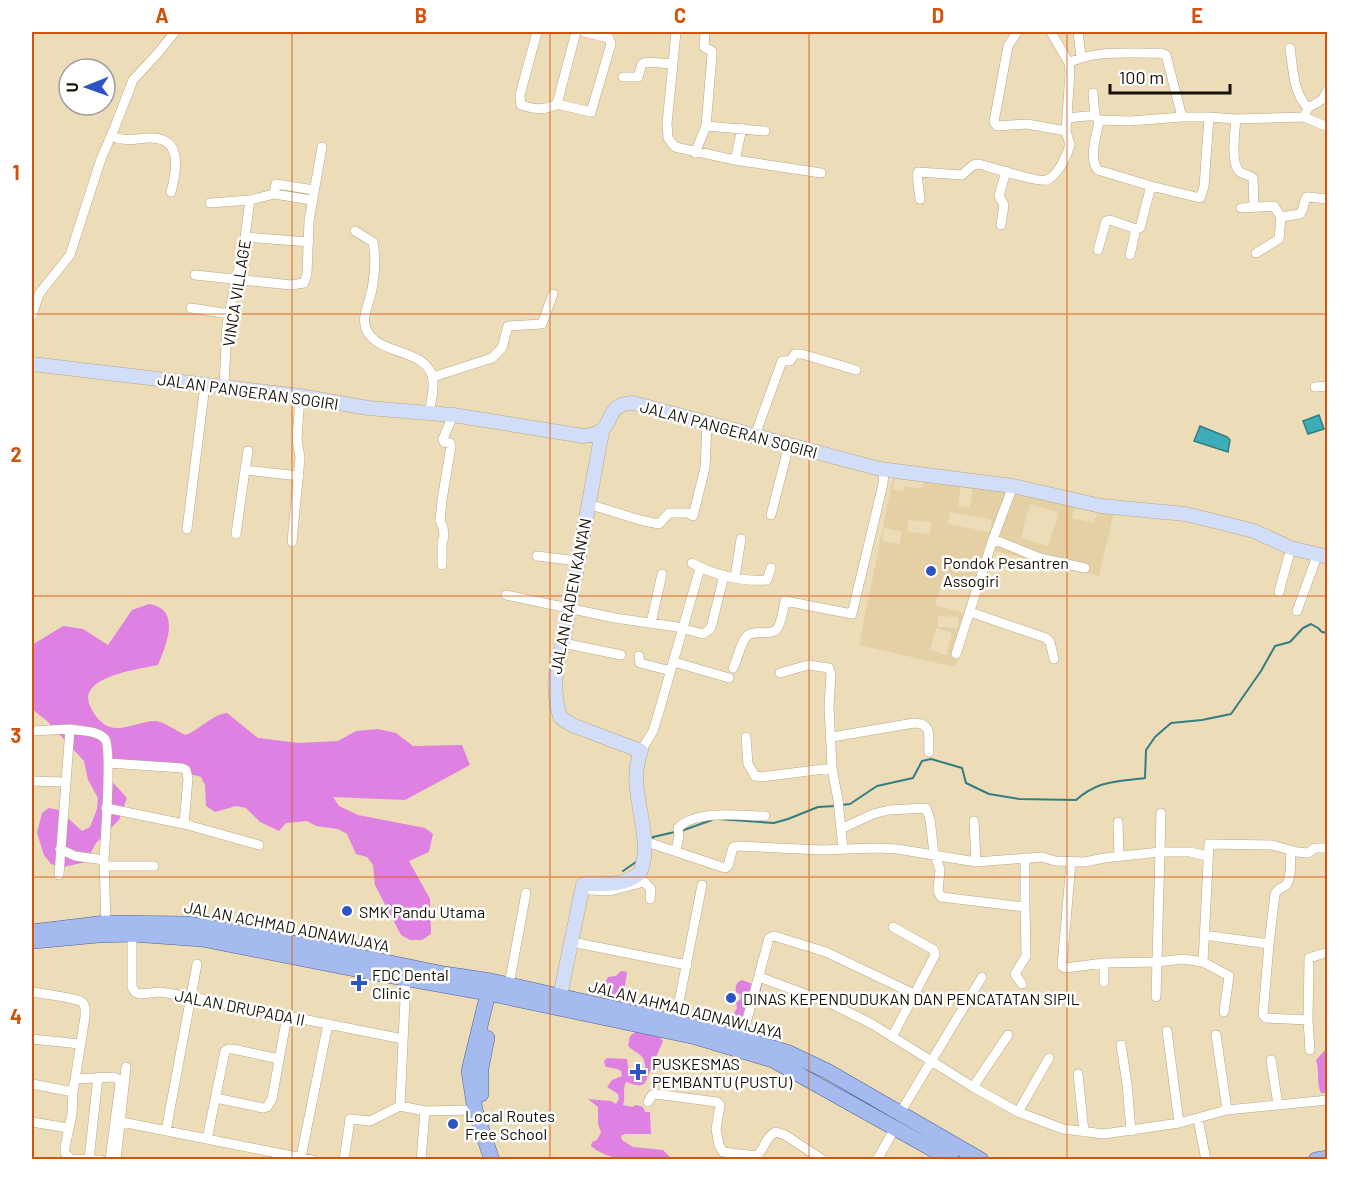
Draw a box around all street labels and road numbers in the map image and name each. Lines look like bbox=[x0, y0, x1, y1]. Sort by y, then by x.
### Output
street label: VINCA VILLAGE bbox=[218, 238, 254, 348]
street label: JALAN PANGERAN SOGIRI bbox=[156, 369, 340, 413]
street label: JALAN PANGERAN SOGIRI bbox=[638, 396, 820, 462]
street label: JALAN RADEN KAN'AN bbox=[546, 516, 594, 676]
street label: JALAN ACHMAD ADNAWIJAYA bbox=[183, 897, 392, 955]
street label: JALAN AHMAD ADNAWIJAYA bbox=[587, 976, 785, 1042]
street label: JALAN DRUPADA II bbox=[173, 985, 307, 1029]

